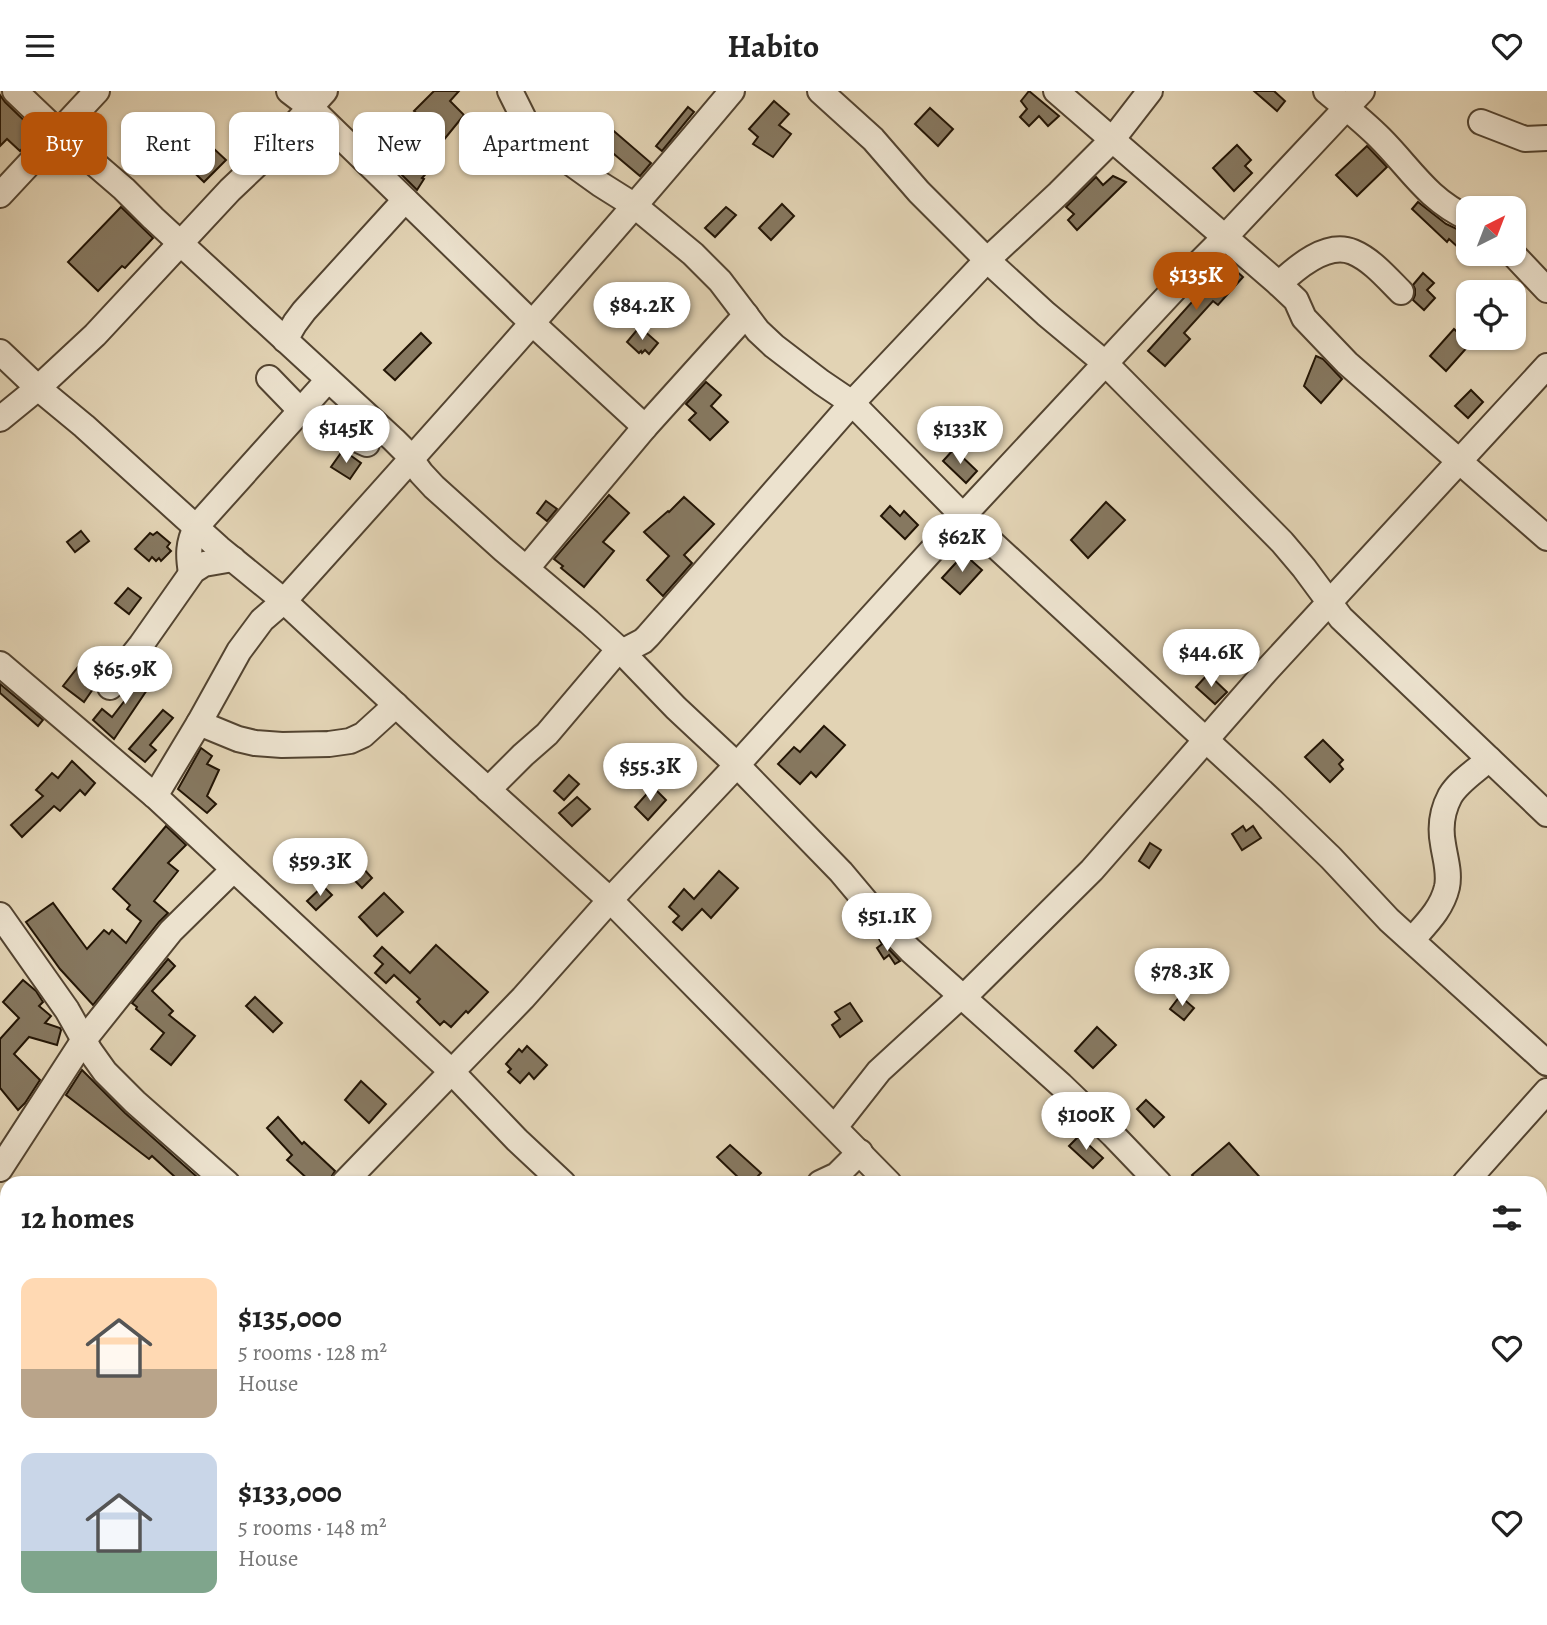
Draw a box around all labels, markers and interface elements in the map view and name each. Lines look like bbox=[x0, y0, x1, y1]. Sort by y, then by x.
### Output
text: Habito bbox=[728, 24, 819, 68]
icon: menu bbox=[21, 27, 59, 65]
icon: heart bbox=[1488, 27, 1526, 65]
chip: Buy bbox=[21, 112, 107, 175]
chip: Rent bbox=[121, 112, 215, 175]
chip: Filters bbox=[229, 112, 339, 175]
chip: New bbox=[353, 112, 445, 175]
chip: Apartment bbox=[459, 112, 614, 175]
north arrow bbox=[1456, 196, 1526, 266]
map controls bbox=[1456, 196, 1526, 350]
pin: $135K bbox=[1147, 253, 1245, 312]
text: $135K bbox=[1169, 259, 1223, 290]
button: locate bbox=[1456, 280, 1526, 350]
pin: $84.2K bbox=[585, 282, 699, 342]
text: $84.2K bbox=[609, 289, 675, 320]
pin: $145K bbox=[297, 405, 395, 465]
pin: $133K bbox=[911, 407, 1009, 466]
text: $145K bbox=[319, 412, 373, 443]
text: $133K bbox=[933, 413, 987, 444]
pin: $62K bbox=[921, 515, 1003, 574]
text: $62K bbox=[938, 521, 986, 552]
pin: $44.6K bbox=[1154, 629, 1268, 689]
text: $44.6K bbox=[1179, 636, 1243, 667]
pin: $65.9K bbox=[68, 647, 182, 706]
text: $65.9K bbox=[93, 653, 157, 684]
pin: $55.3K bbox=[593, 743, 707, 803]
text: $55.3K bbox=[619, 750, 681, 781]
pin: $59.3K bbox=[263, 839, 377, 898]
text: $59.3K bbox=[289, 845, 351, 876]
pin: $51.1K bbox=[830, 893, 944, 953]
text: $51.1K bbox=[858, 900, 916, 931]
pin: $78.3K bbox=[1125, 949, 1239, 1008]
text: $78.3K bbox=[1151, 955, 1213, 986]
pin: $100K bbox=[1037, 1093, 1135, 1152]
text: $100K bbox=[1057, 1099, 1115, 1130]
text: 12 homes bbox=[21, 1198, 134, 1238]
icon: filters bbox=[1488, 1199, 1526, 1237]
text: $135,000 bbox=[238, 1297, 342, 1337]
icon: home bbox=[77, 1306, 161, 1390]
icon: heart bbox=[1488, 1329, 1526, 1367]
text: 5 rooms · 128 m² bbox=[238, 1337, 387, 1368]
text: House bbox=[238, 1368, 298, 1399]
text: $133,000 bbox=[238, 1472, 342, 1512]
icon: home bbox=[77, 1481, 161, 1565]
icon: heart bbox=[1488, 1504, 1526, 1542]
text: 5 rooms · 148 m² bbox=[238, 1512, 387, 1543]
text: House bbox=[238, 1543, 298, 1574]

